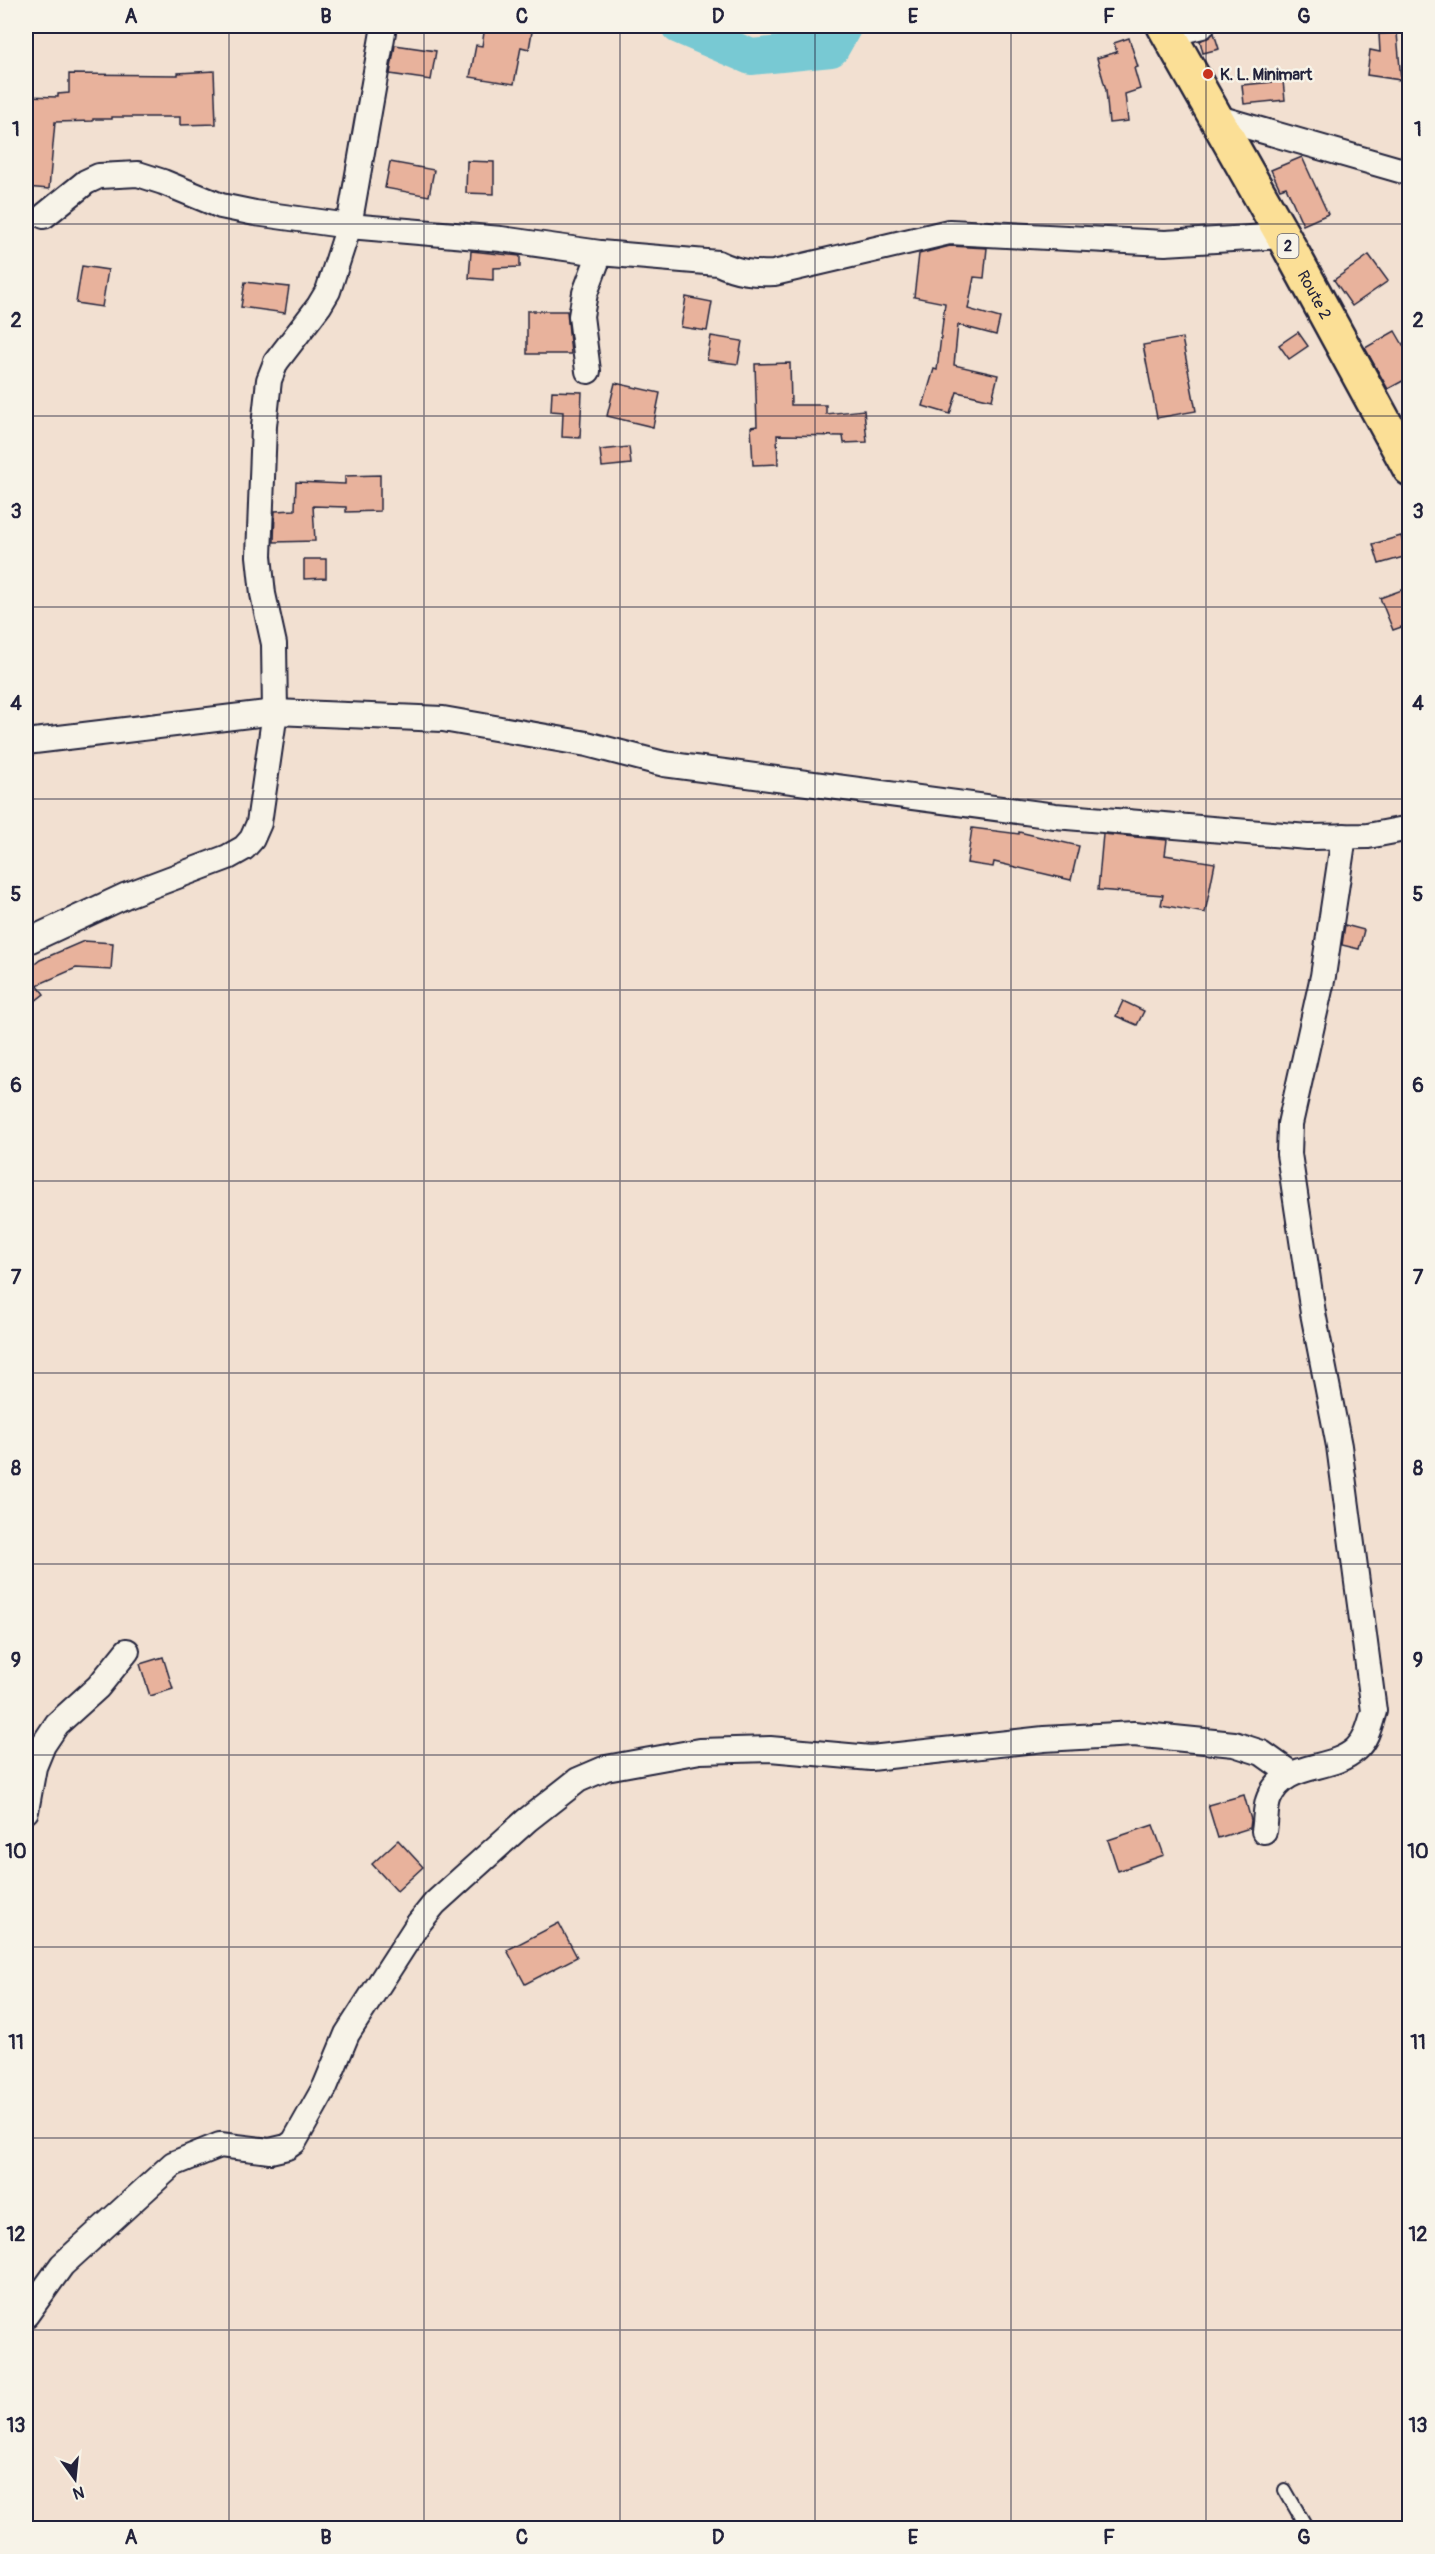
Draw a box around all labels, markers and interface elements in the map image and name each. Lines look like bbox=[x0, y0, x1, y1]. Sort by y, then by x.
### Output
text: A bbox=[125, 4, 138, 29]
text: B bbox=[320, 4, 332, 29]
text: C bbox=[516, 4, 528, 29]
text: D bbox=[712, 4, 725, 29]
text: E bbox=[908, 4, 919, 29]
text: F bbox=[1103, 4, 1115, 29]
text: G bbox=[1297, 4, 1311, 29]
place label: K. L. Minimart bbox=[1220, 65, 1313, 85]
marker: K. L. Minimart bbox=[1201, 67, 1215, 81]
text: 1 bbox=[12, 117, 20, 142]
text: 1 bbox=[1414, 117, 1422, 142]
road number: 2 bbox=[1278, 234, 1298, 258]
street label: Route 2 bbox=[1293, 267, 1335, 323]
text: 2 bbox=[10, 308, 22, 333]
text: 2 bbox=[1412, 308, 1424, 333]
text: 3 bbox=[10, 499, 22, 524]
text: 3 bbox=[1412, 499, 1424, 524]
text: 4 bbox=[10, 691, 22, 716]
text: 4 bbox=[1412, 691, 1424, 716]
text: 5 bbox=[11, 882, 22, 907]
text: 5 bbox=[1413, 882, 1424, 907]
text: 6 bbox=[10, 1073, 22, 1098]
text: 6 bbox=[1412, 1073, 1424, 1098]
text: 7 bbox=[11, 1265, 22, 1290]
text: 7 bbox=[1413, 1265, 1424, 1290]
text: 8 bbox=[11, 1456, 21, 1481]
text: 8 bbox=[1413, 1456, 1423, 1481]
text: 9 bbox=[11, 1648, 21, 1673]
text: 9 bbox=[1413, 1648, 1423, 1673]
text: 10 bbox=[5, 1839, 27, 1864]
text: 10 bbox=[1407, 1839, 1429, 1864]
text: 11 bbox=[8, 2030, 24, 2055]
text: 11 bbox=[1410, 2030, 1426, 2055]
text: 12 bbox=[7, 2222, 26, 2247]
text: 12 bbox=[1409, 2222, 1428, 2247]
text: 13 bbox=[7, 2413, 25, 2438]
text: 13 bbox=[1409, 2413, 1427, 2438]
north arrow bbox=[45, 2449, 105, 2509]
text: N bbox=[71, 2481, 86, 2504]
text: A bbox=[125, 2525, 138, 2550]
text: B bbox=[320, 2525, 332, 2550]
text: C bbox=[516, 2525, 528, 2550]
text: D bbox=[712, 2525, 725, 2550]
text: E bbox=[908, 2525, 919, 2550]
text: F bbox=[1103, 2525, 1115, 2550]
text: G bbox=[1297, 2525, 1311, 2550]

